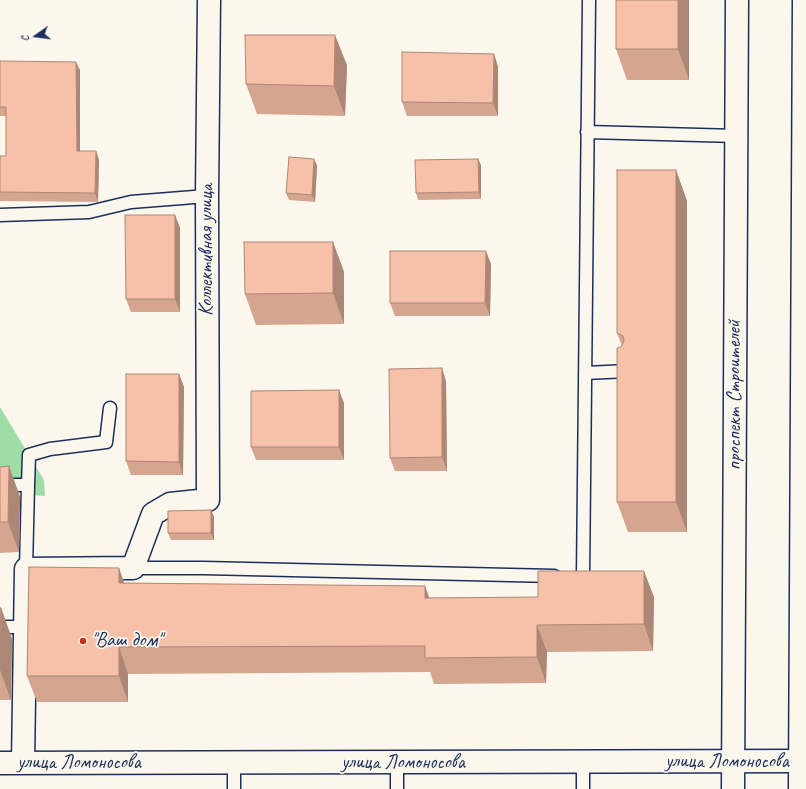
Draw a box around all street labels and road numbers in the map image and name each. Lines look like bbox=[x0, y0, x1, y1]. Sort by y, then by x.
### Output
street label: Коллективная улица bbox=[195, 184, 219, 316]
street label: проспект Строителей bbox=[723, 320, 747, 470]
street label: улица Ломоносова bbox=[665, 750, 789, 774]
street label: улица Ломоносова bbox=[17, 751, 141, 775]
street label: улица Ломоносова bbox=[341, 751, 465, 775]

